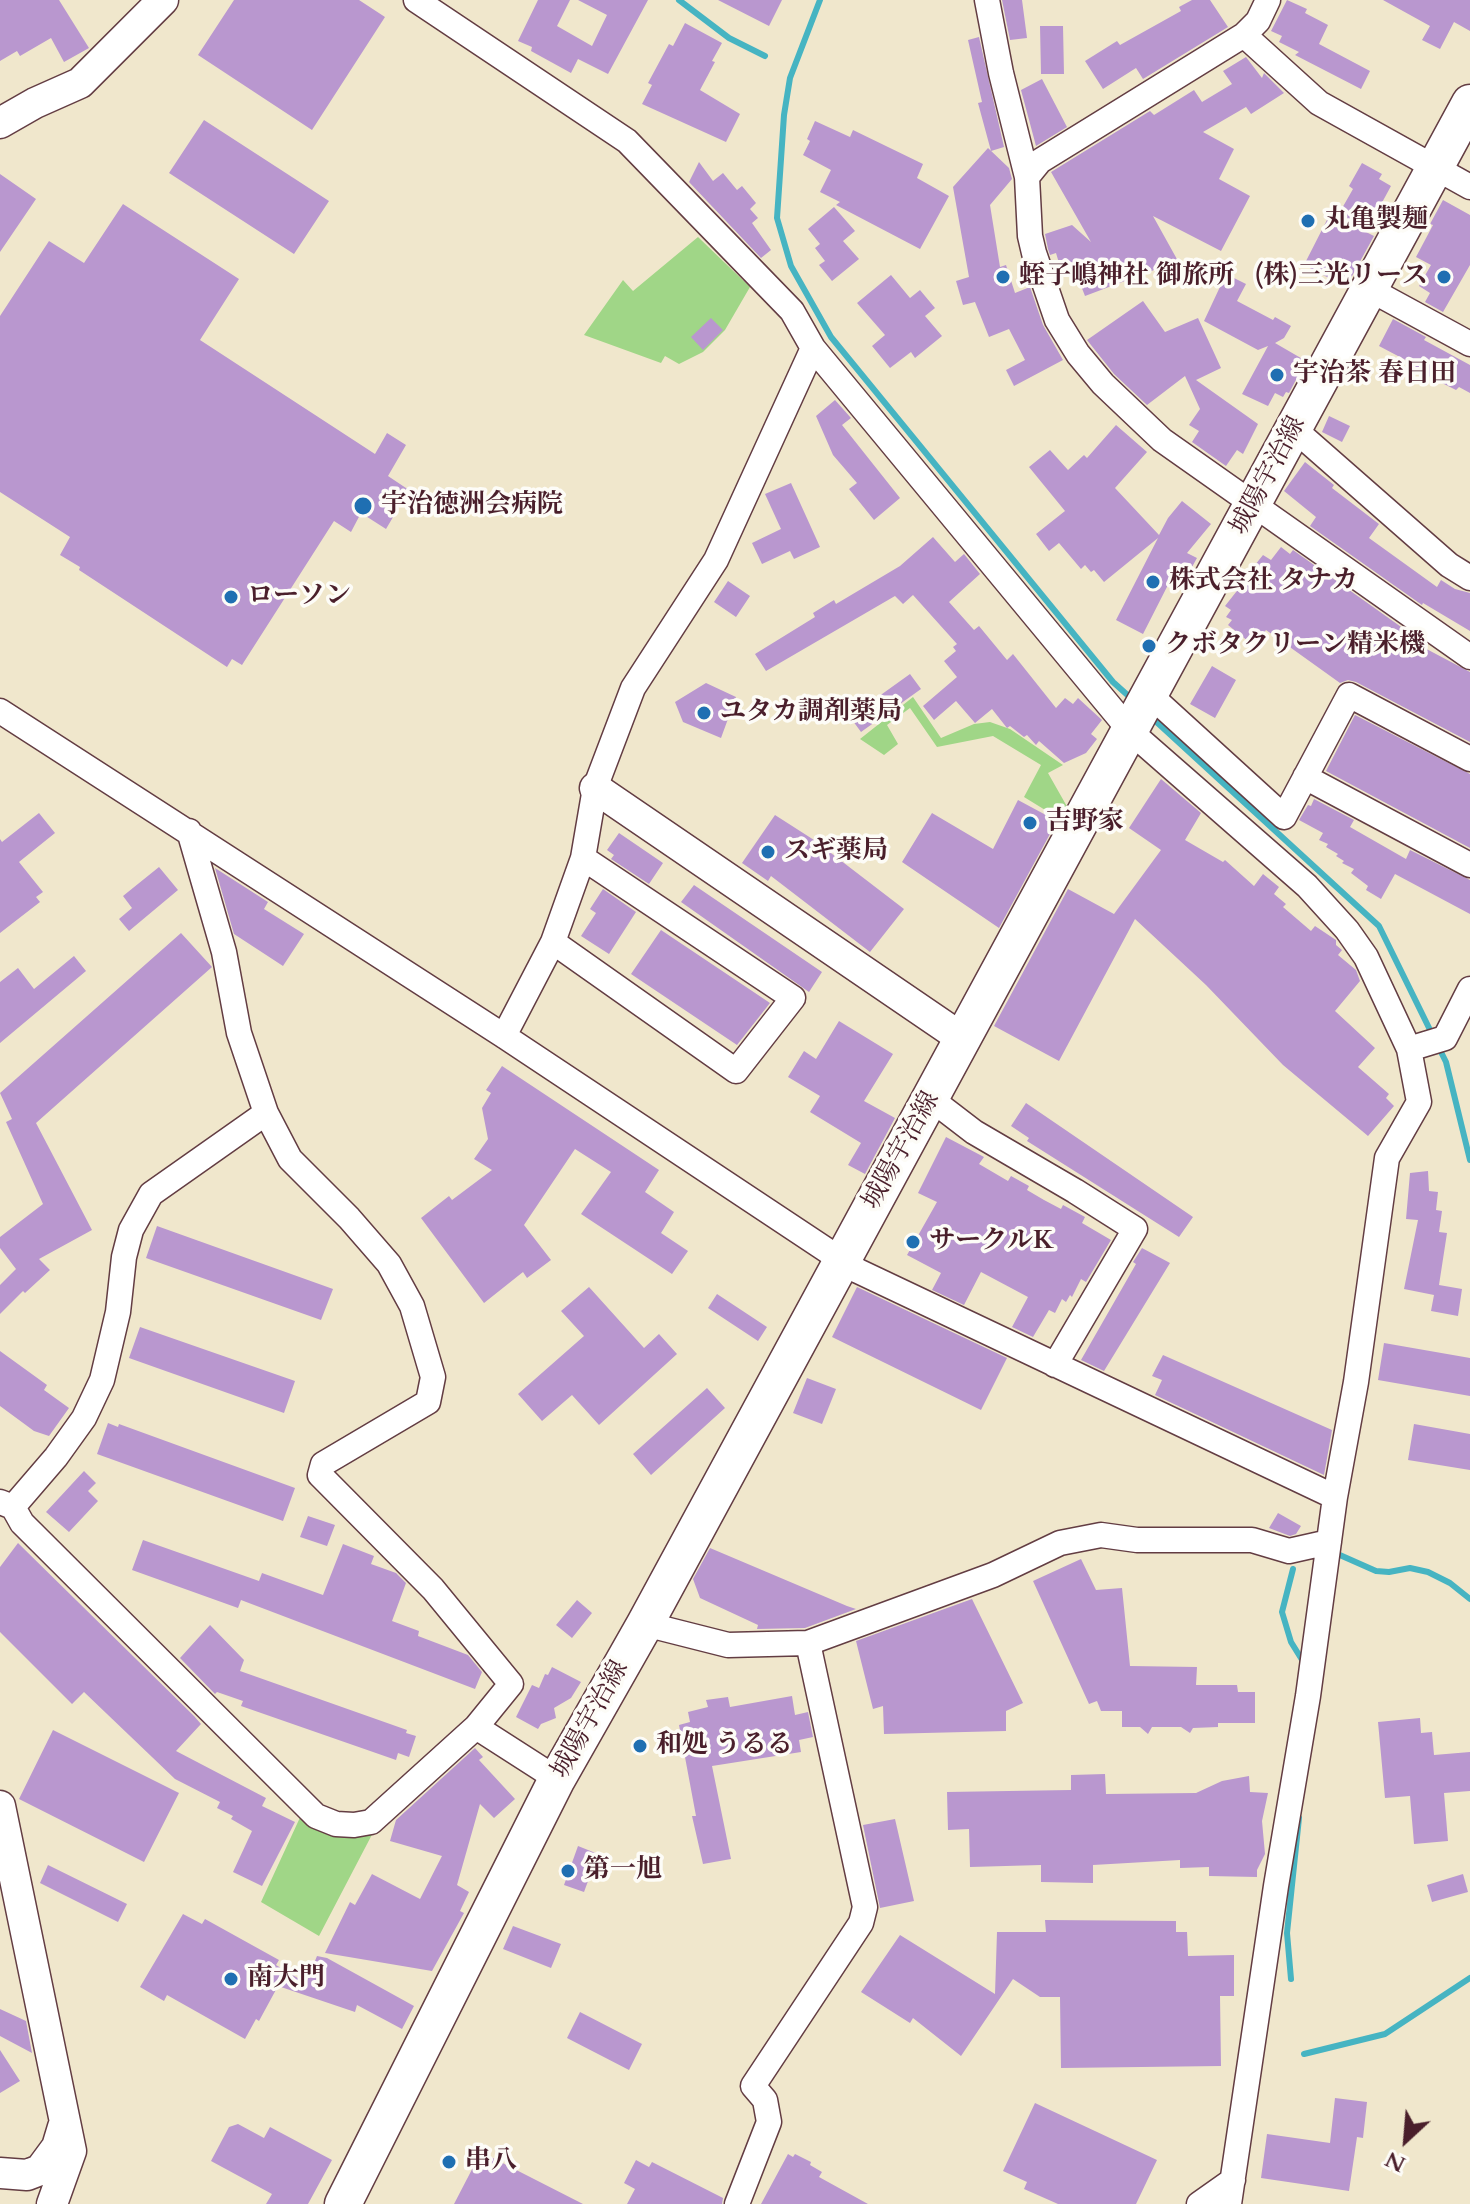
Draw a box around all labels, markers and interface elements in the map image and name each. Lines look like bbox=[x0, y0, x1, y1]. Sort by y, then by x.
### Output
place label: 丸亀製麺 bbox=[1324, 205, 1428, 237]
marker: 丸亀製麺 bbox=[1299, 212, 1317, 230]
place label: 蛭子嶋神社 御旅所 bbox=[1019, 261, 1234, 293]
place label: (株)三光リース bbox=[1254, 261, 1428, 293]
marker: 蛭子嶋神社 御旅所 bbox=[994, 268, 1012, 286]
marker: (株)三光リース bbox=[1435, 268, 1453, 286]
place label: 宇治茶 春日田 bbox=[1293, 359, 1456, 391]
marker: 宇治茶 春日田 bbox=[1268, 366, 1286, 384]
street label: 城陽宇治線 bbox=[1225, 411, 1313, 541]
place label: 宇治徳洲会病院 bbox=[381, 490, 563, 522]
marker: 宇治徳洲会病院 bbox=[352, 495, 374, 517]
place label: 株式会社 タナカ bbox=[1169, 566, 1358, 598]
marker: 株式会社 タナカ bbox=[1144, 573, 1162, 591]
place label: ローソン bbox=[247, 581, 351, 613]
marker: ローソン bbox=[222, 588, 240, 606]
place label: クボタクリーン精米機 bbox=[1165, 630, 1425, 662]
marker: クボタクリーン精米機 bbox=[1140, 637, 1158, 655]
place label: ユタカ調剤薬局 bbox=[720, 697, 902, 729]
marker: ユタカ調剤薬局 bbox=[695, 704, 713, 722]
place label: 吉野家 bbox=[1046, 807, 1124, 839]
marker: 吉野家 bbox=[1021, 814, 1039, 832]
place label: スギ薬局 bbox=[784, 836, 888, 868]
marker: スギ薬局 bbox=[759, 843, 777, 861]
street label: 城陽宇治線 bbox=[857, 1087, 947, 1215]
place label: サークルK bbox=[929, 1226, 1054, 1258]
marker: サークルK bbox=[904, 1233, 922, 1251]
street label: 城陽宇治線 bbox=[546, 1656, 636, 1784]
place label: 和処 うるる bbox=[656, 1730, 793, 1762]
marker: 和処 うるる bbox=[631, 1737, 649, 1755]
place label: 第一旭 bbox=[584, 1855, 662, 1887]
marker: 第一旭 bbox=[559, 1862, 577, 1880]
place label: 南大門 bbox=[247, 1963, 325, 1995]
marker: 南大門 bbox=[222, 1970, 240, 1988]
north arrow bbox=[1366, 2100, 1446, 2180]
text: N bbox=[1380, 2144, 1411, 2179]
place label: 串八 bbox=[465, 2146, 517, 2178]
marker: 串八 bbox=[440, 2153, 458, 2171]

